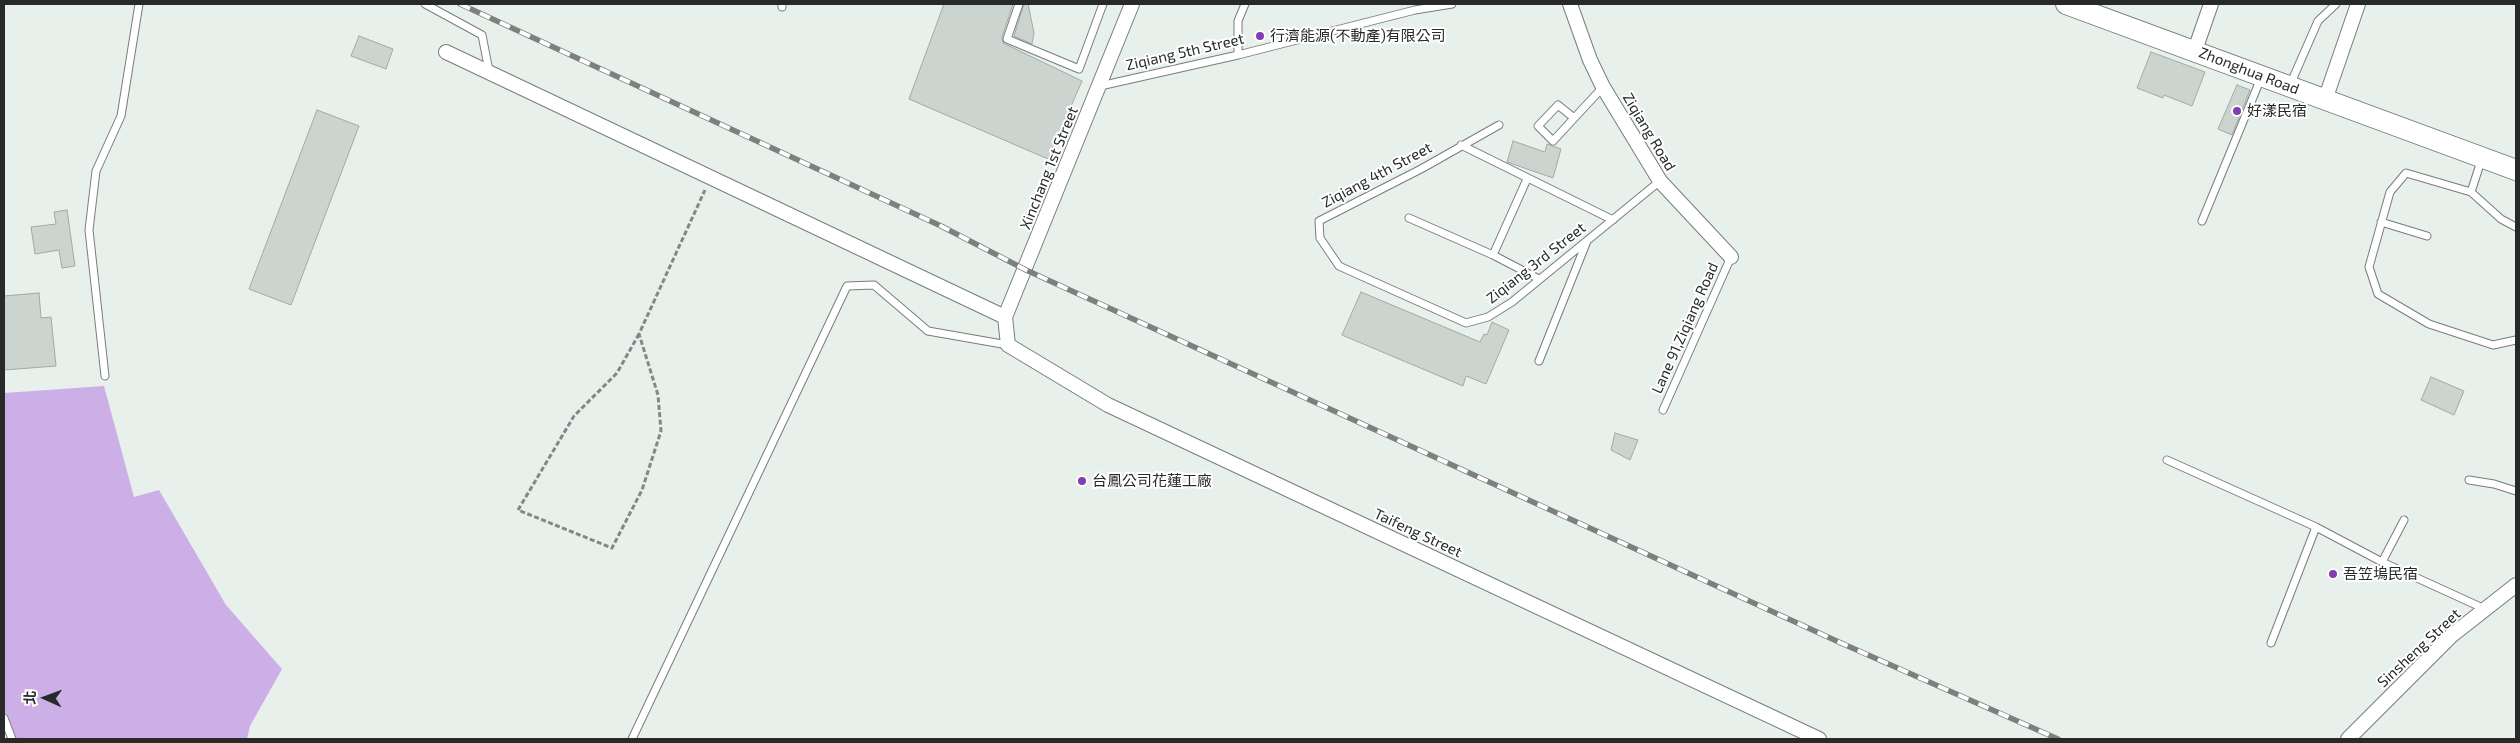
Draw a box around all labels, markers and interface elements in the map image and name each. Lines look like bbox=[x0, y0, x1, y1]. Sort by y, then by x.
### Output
place label: 行濟能源(不動產)有限公司 bbox=[1270, 27, 1446, 45]
street label: Ziqiang 5th Street bbox=[1124, 30, 1246, 74]
marker: 行濟能源(不動產)有限公司 bbox=[1254, 30, 1266, 42]
street label: Zhonghua Road bbox=[2196, 44, 2302, 98]
street label: Ziqiang Road bbox=[1619, 90, 1679, 174]
place label: 好漾民宿 bbox=[2247, 102, 2307, 120]
street label: Xinchang 1st Street bbox=[1016, 104, 1082, 232]
marker: 好漾民宿 bbox=[2231, 105, 2243, 117]
street label: Ziqiang 4th Street bbox=[1319, 138, 1435, 212]
street label: Ziqiang 3rd Street bbox=[1483, 219, 1589, 307]
street label: Lane 91,Ziqiang Road bbox=[1648, 260, 1722, 396]
place label: 台鳳公司花蓮工廠 bbox=[1092, 472, 1212, 490]
marker: 台鳳公司花蓮工廠 bbox=[1076, 475, 1088, 487]
street label: Taifeng Street bbox=[1371, 505, 1465, 561]
place label: 吾笠塢民宿 bbox=[2343, 565, 2418, 583]
marker: 吾笠塢民宿 bbox=[2327, 568, 2339, 580]
street label: Sinsheng Street bbox=[2374, 605, 2464, 691]
north arrow bbox=[20, 673, 70, 723]
text: 北 bbox=[21, 690, 38, 705]

